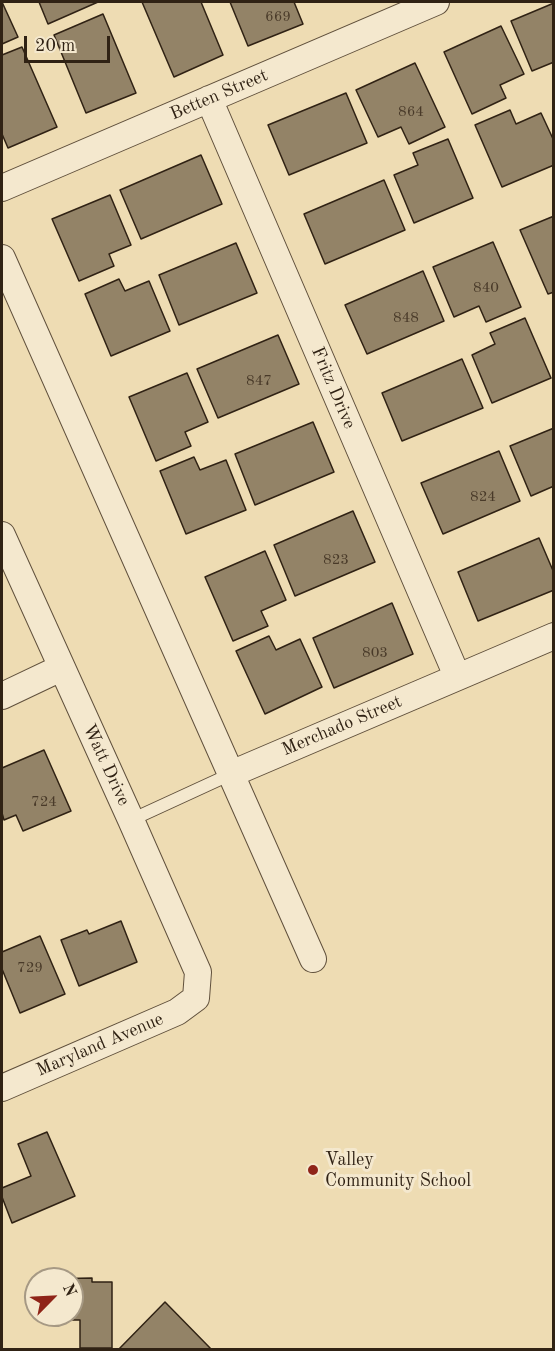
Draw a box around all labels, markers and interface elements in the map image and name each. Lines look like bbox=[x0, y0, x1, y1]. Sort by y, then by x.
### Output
house number: 669 bbox=[265, 8, 291, 26]
scale bar bbox=[27, 24, 112, 62]
text: 20 m bbox=[35, 37, 75, 55]
street label: Betten Street bbox=[167, 65, 271, 125]
house number: 864 bbox=[398, 103, 424, 121]
house number: 840 bbox=[473, 279, 499, 297]
house number: 848 bbox=[393, 309, 419, 327]
street label: Fritz Drive bbox=[306, 344, 360, 432]
house number: 847 bbox=[246, 372, 272, 390]
house number: 824 bbox=[470, 488, 496, 506]
house number: 823 bbox=[323, 551, 349, 569]
house number: 803 bbox=[362, 644, 388, 662]
street label: Merchado Street bbox=[279, 691, 405, 761]
street label: Watt Drive bbox=[78, 721, 134, 809]
house number: 724 bbox=[31, 793, 57, 811]
house number: 729 bbox=[17, 959, 43, 977]
street label: Maryland Avenue bbox=[33, 1008, 167, 1082]
place label: Valley Community School bbox=[325, 1149, 471, 1192]
marker: Valley Community School bbox=[306, 1163, 320, 1177]
north arrow bbox=[24, 1267, 84, 1327]
text: N bbox=[59, 1282, 78, 1299]

